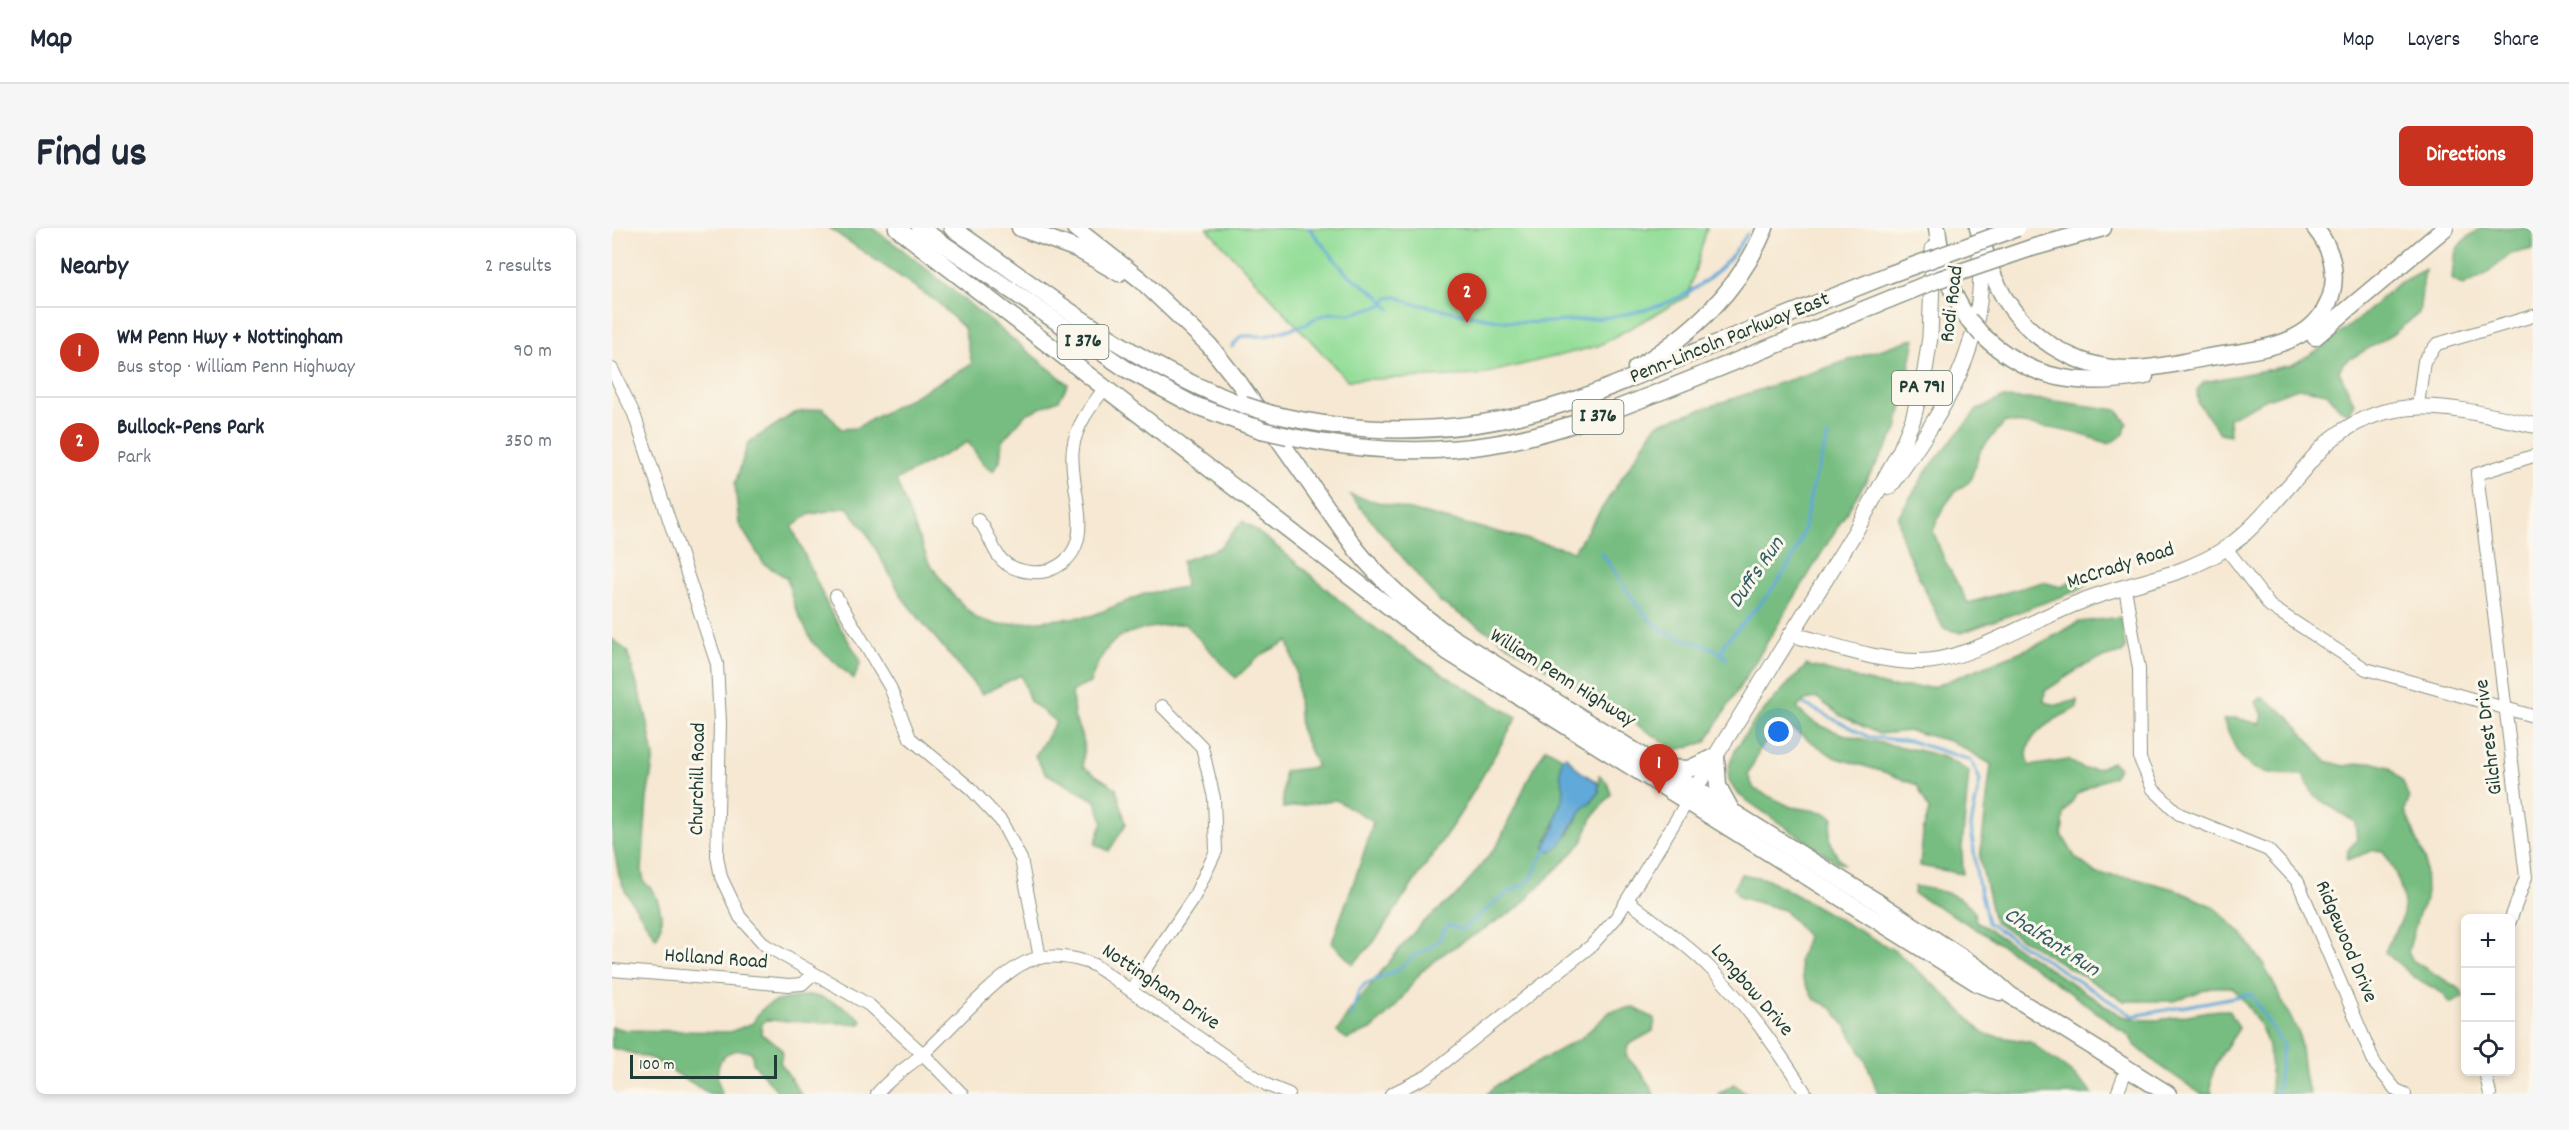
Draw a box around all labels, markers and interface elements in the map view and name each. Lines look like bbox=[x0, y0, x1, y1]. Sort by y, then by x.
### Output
text: Map bbox=[30, 21, 72, 61]
text: Map bbox=[2343, 26, 2374, 56]
text: Layers bbox=[2407, 26, 2460, 56]
text: Share bbox=[2493, 26, 2539, 56]
text: Find us bbox=[36, 126, 147, 186]
button: Directions bbox=[2399, 126, 2533, 186]
text: Nearby bbox=[60, 249, 128, 286]
text: 2 results bbox=[485, 253, 552, 281]
street label: Rodi Road bbox=[1933, 264, 1973, 344]
pin: 2 bbox=[1448, 274, 1486, 323]
street label: Penn-Lincoln Parkway East bbox=[1626, 285, 1835, 393]
text: WM Penn Hwy + Nottingham bbox=[117, 323, 343, 354]
road number: I 376 bbox=[1058, 325, 1108, 359]
text: 1 bbox=[77, 338, 82, 366]
text: 90 m bbox=[514, 338, 552, 366]
text: Bus stop · William Penn Highway bbox=[117, 354, 355, 382]
road number: PA 791 bbox=[1892, 371, 1952, 405]
road number: I 376 bbox=[1572, 400, 1624, 434]
text: Bullock-Pens Park bbox=[117, 413, 264, 444]
text: 2 bbox=[75, 428, 84, 456]
text: 350 m bbox=[505, 428, 552, 456]
text: Park bbox=[117, 444, 151, 472]
water label: Duffs Run bbox=[1721, 531, 1793, 615]
street label: McCrady Road bbox=[2063, 536, 2179, 598]
street label: William Penn Highway bbox=[1483, 622, 1641, 736]
street label: Gilchrest Drive bbox=[2468, 677, 2512, 797]
your location bbox=[1764, 717, 1793, 746]
street label: Churchill Road bbox=[683, 722, 715, 836]
pin: 1 bbox=[1640, 744, 1678, 794]
street label: Ridgewood Drive bbox=[2306, 876, 2384, 1008]
water label: Chalfant Run bbox=[1997, 901, 2106, 986]
map controls bbox=[2461, 914, 2515, 1076]
button: + bbox=[2461, 914, 2515, 968]
street label: Nottingham Drive bbox=[1095, 937, 1225, 1039]
street label: Longbow Drive bbox=[1702, 938, 1800, 1044]
street label: Holland Road bbox=[663, 941, 769, 979]
button: − bbox=[2461, 968, 2515, 1022]
button: locate bbox=[2461, 1022, 2515, 1076]
scale bar bbox=[630, 1052, 777, 1080]
text: 100 m bbox=[639, 1054, 675, 1077]

